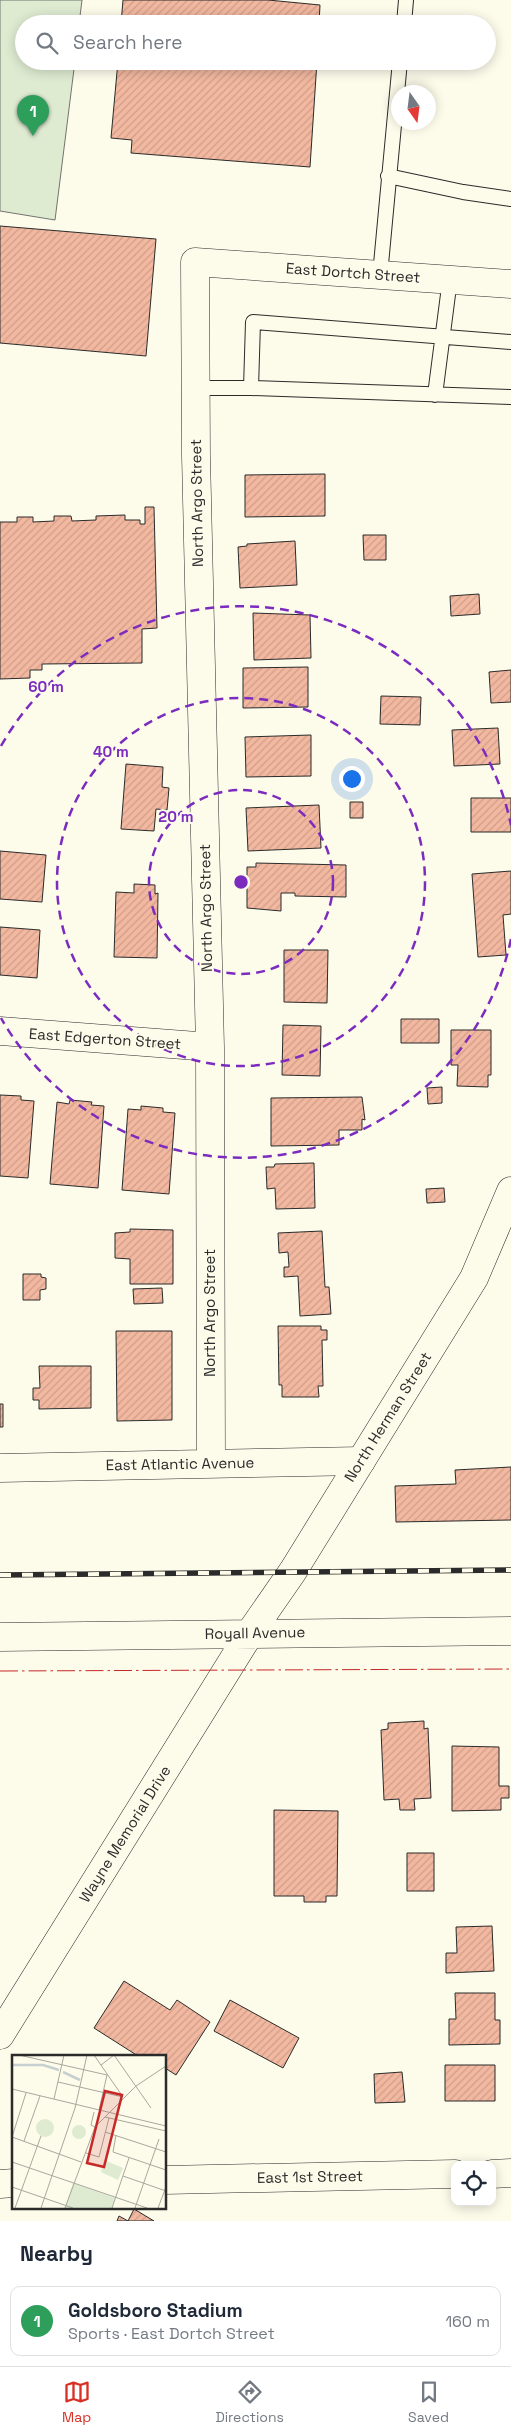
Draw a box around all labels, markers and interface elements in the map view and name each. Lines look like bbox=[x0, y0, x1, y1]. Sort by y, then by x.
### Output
search box bbox=[15, 15, 496, 70]
icon: search bbox=[33, 29, 61, 57]
text: Search here bbox=[73, 30, 183, 55]
north arrow bbox=[391, 85, 436, 130]
pin: 1 bbox=[17, 95, 49, 136]
street label: East Dortch Street bbox=[285, 258, 421, 287]
street label: North Argo Street bbox=[186, 439, 207, 567]
text: 60 m bbox=[28, 677, 64, 696]
text: 40 m bbox=[93, 742, 129, 761]
your location bbox=[339, 766, 365, 792]
text: 20 m bbox=[158, 807, 194, 826]
street label: North Argo Street bbox=[195, 844, 216, 972]
centre of rings bbox=[232, 873, 250, 891]
street label: East Edgerton Street bbox=[28, 1024, 182, 1053]
street label: North Argo Street bbox=[200, 1249, 219, 1377]
street label: North Herman Street bbox=[340, 1348, 435, 1485]
street label: East Atlantic Avenue bbox=[105, 1453, 255, 1474]
street label: Royall Avenue bbox=[205, 1622, 306, 1643]
street label: Wayne Memorial Drive bbox=[75, 1762, 175, 1906]
inset map bbox=[12, 2055, 166, 2208]
map controls bbox=[451, 2161, 496, 2206]
button: locate bbox=[451, 2161, 496, 2206]
street label: East 1st Street bbox=[257, 2166, 363, 2187]
text: Nearby bbox=[20, 2240, 93, 2267]
text: Goldsboro Stadium bbox=[68, 2298, 243, 2323]
text: 1 bbox=[33, 2311, 41, 2332]
text: 160 m bbox=[445, 2311, 490, 2332]
text: Sports · East Dortch Street bbox=[68, 2323, 275, 2344]
tab: Map bbox=[62, 2378, 91, 2426]
tab: Directions bbox=[215, 2378, 284, 2426]
tab: Saved bbox=[408, 2378, 449, 2426]

